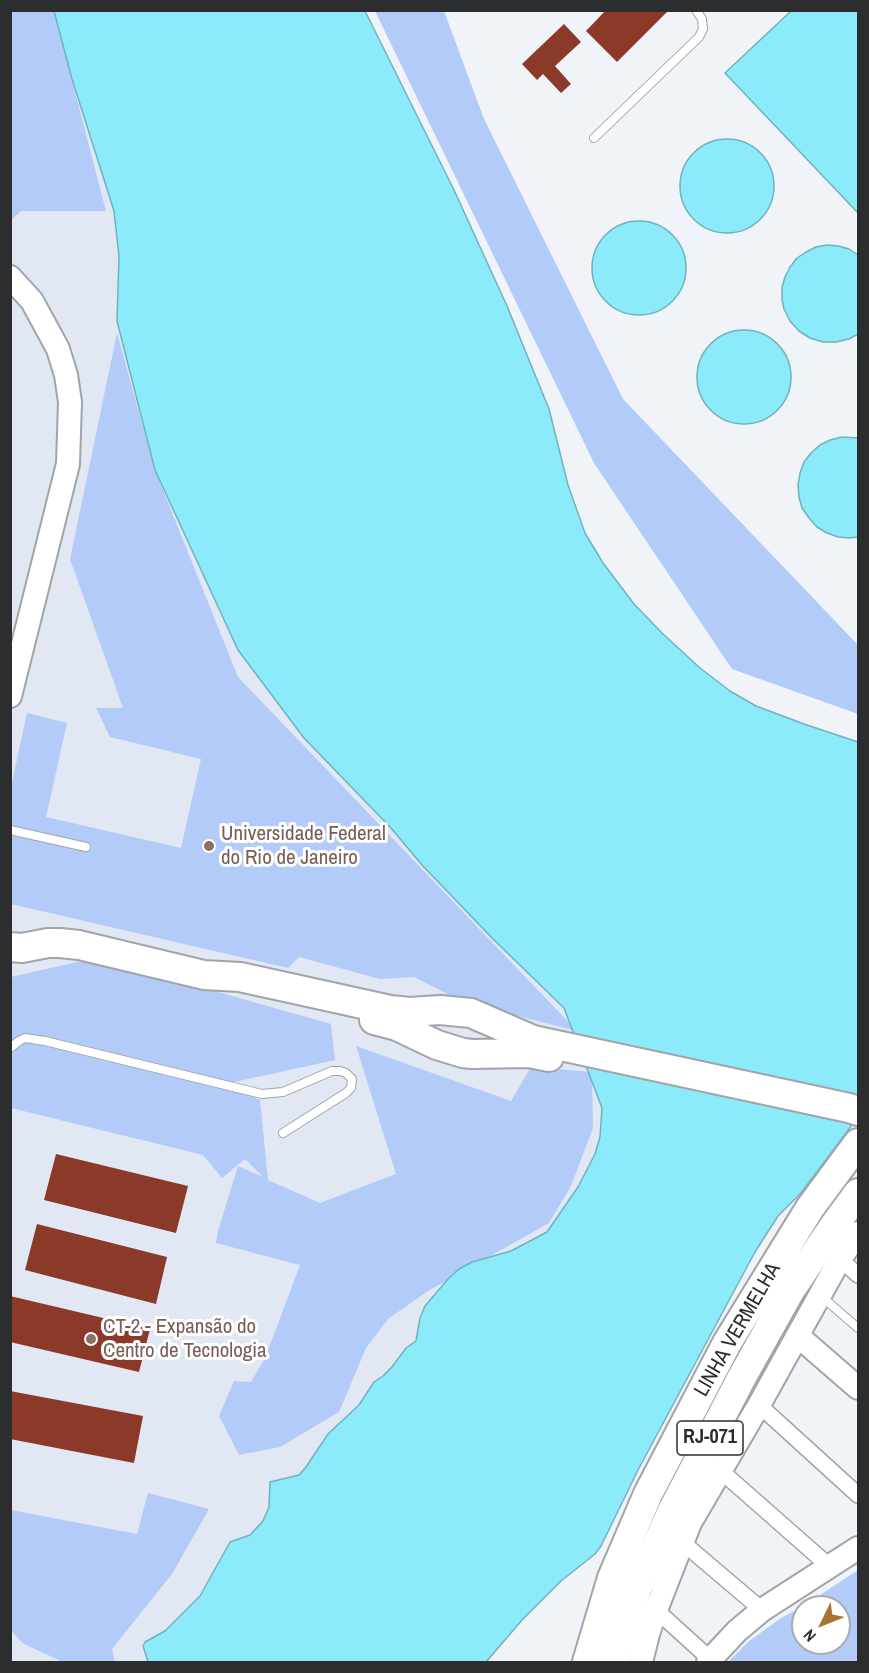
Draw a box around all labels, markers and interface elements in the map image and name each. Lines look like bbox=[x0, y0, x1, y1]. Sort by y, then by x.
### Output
place label: Universidade Federal do Rio de Janeiro bbox=[221, 821, 386, 871]
marker: Universidade Federal do Rio de Janeiro bbox=[202, 839, 216, 853]
street label: LINHA VERMELHA bbox=[690, 1259, 786, 1401]
place label: CT-2 - Expansão do Centro de Tecnologia bbox=[103, 1314, 267, 1364]
marker: CT-2 - Expansão do Centro de Tecnologia bbox=[84, 1332, 98, 1346]
road number: RJ-071 bbox=[677, 1421, 743, 1455]
north arrow bbox=[791, 1595, 851, 1655]
text: N bbox=[798, 1625, 821, 1647]

